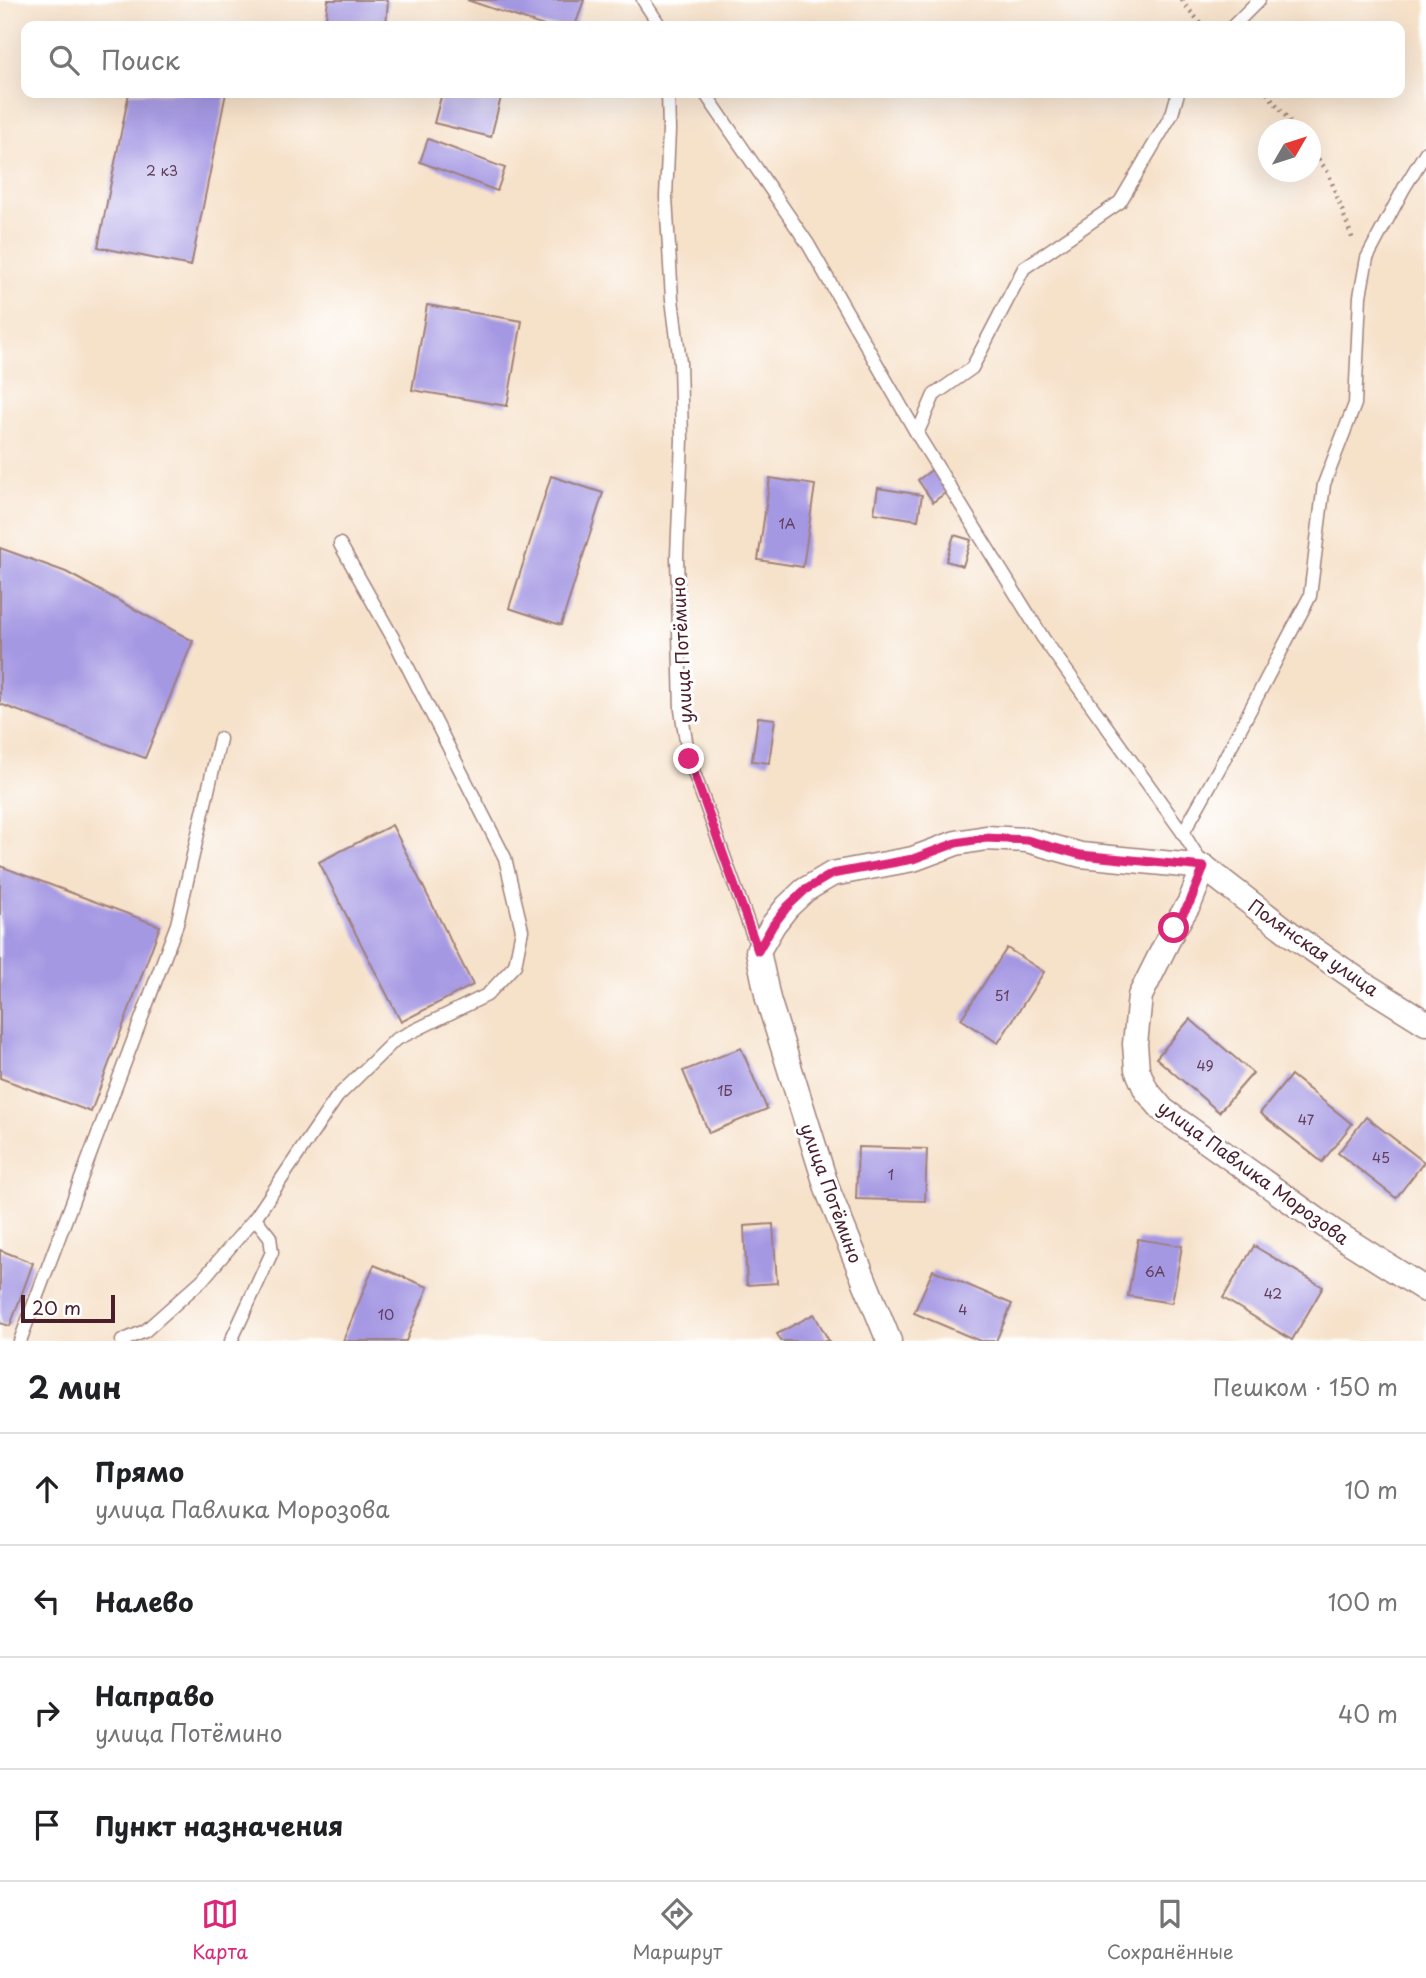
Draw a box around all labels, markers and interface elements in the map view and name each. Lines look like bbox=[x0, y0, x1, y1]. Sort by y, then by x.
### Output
search box bbox=[21, 21, 1405, 98]
text: Поиск bbox=[101, 40, 180, 79]
icon: search bbox=[45, 41, 83, 79]
north arrow bbox=[1258, 119, 1321, 182]
house number: 2 к3 bbox=[146, 160, 178, 181]
house number: 1А bbox=[778, 513, 796, 534]
street label: улица Потёмино bbox=[664, 576, 698, 724]
route end bbox=[673, 743, 704, 774]
street label: Полянская улица bbox=[1243, 892, 1385, 1002]
route start bbox=[1158, 912, 1189, 943]
house number: 51 bbox=[995, 985, 1009, 1006]
house number: 49 bbox=[1196, 1055, 1214, 1076]
house number: 1Б bbox=[717, 1080, 733, 1101]
street label: улица Павлика Морозова bbox=[1153, 1093, 1356, 1251]
house number: 47 bbox=[1298, 1109, 1315, 1130]
street label: улица Потёмино bbox=[794, 1119, 870, 1267]
house number: 45 bbox=[1372, 1147, 1390, 1168]
house number: 1 bbox=[888, 1164, 894, 1185]
house number: 6А bbox=[1145, 1261, 1166, 1282]
house number: 42 bbox=[1264, 1283, 1282, 1304]
scale bar bbox=[21, 1292, 116, 1324]
text: 20 m bbox=[32, 1293, 81, 1321]
house number: 4 bbox=[958, 1299, 968, 1320]
house number: 10 bbox=[378, 1304, 394, 1325]
text: 2 мин bbox=[28, 1364, 122, 1409]
text: Пешком · 150 m bbox=[1213, 1369, 1398, 1404]
text: Прямо bbox=[95, 1452, 184, 1491]
icon: ahead bbox=[28, 1470, 66, 1508]
text: 10 m bbox=[1344, 1472, 1398, 1507]
text: улица Павлика Морозова bbox=[95, 1491, 390, 1526]
icon: left bbox=[28, 1582, 66, 1620]
text: Налево bbox=[95, 1582, 193, 1621]
text: 100 m bbox=[1328, 1584, 1398, 1619]
text: Направо bbox=[95, 1676, 214, 1715]
icon: right bbox=[28, 1694, 66, 1732]
text: 40 m bbox=[1338, 1696, 1398, 1731]
text: улица Потёмино bbox=[95, 1715, 283, 1750]
icon: arrive bbox=[28, 1806, 66, 1844]
text: Пункт назначения bbox=[95, 1806, 343, 1845]
tab: Карта bbox=[192, 1895, 248, 1965]
tab: Маршрут bbox=[632, 1895, 722, 1965]
tab: Сохранённые bbox=[1107, 1895, 1234, 1965]

